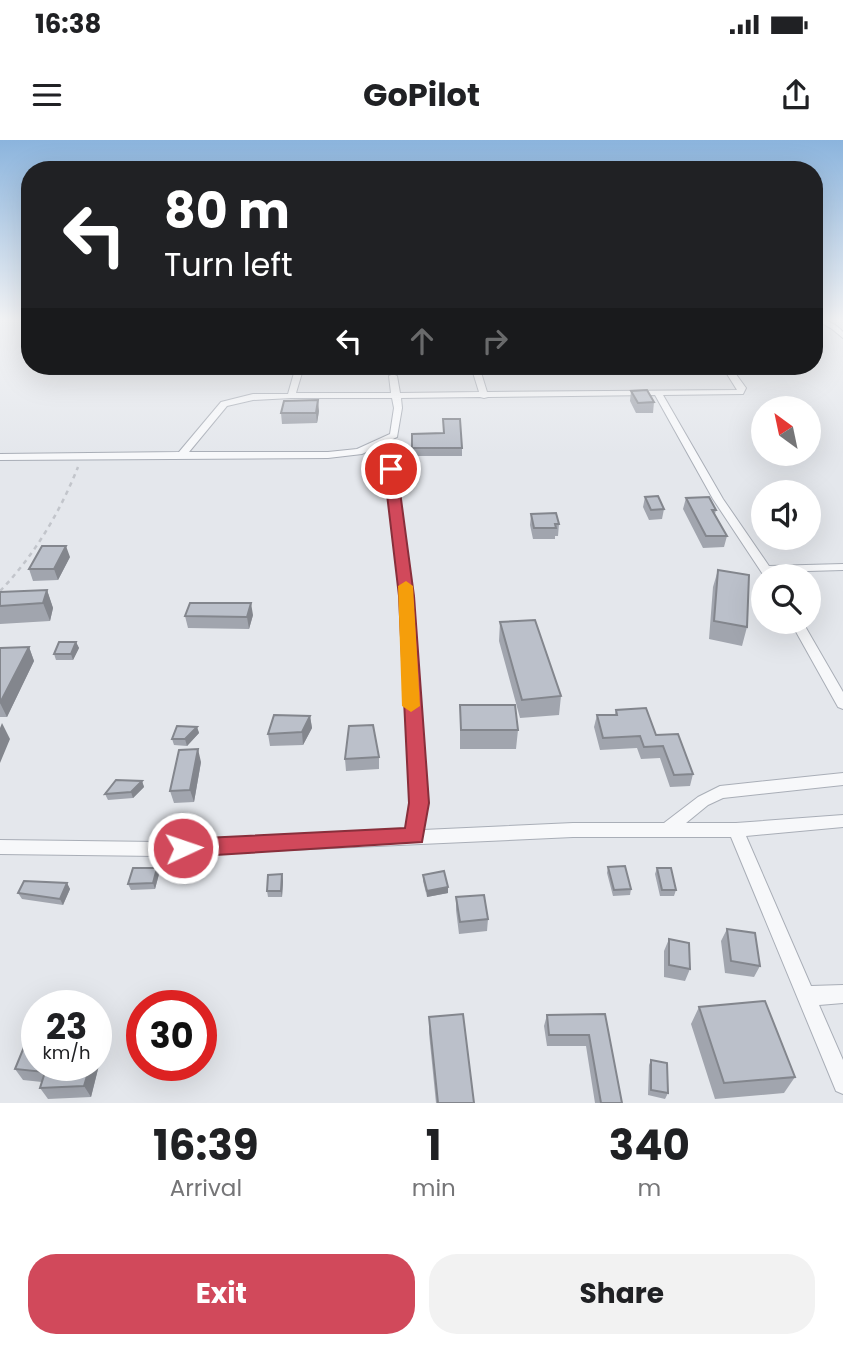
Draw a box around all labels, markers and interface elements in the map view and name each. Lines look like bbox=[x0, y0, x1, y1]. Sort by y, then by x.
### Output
text: 16:38 bbox=[35, 6, 101, 42]
text: GoPilot bbox=[363, 72, 480, 117]
icon: menu bbox=[28, 76, 66, 114]
icon: share bbox=[777, 76, 815, 114]
text: 80 m bbox=[164, 177, 290, 245]
icon: left bbox=[49, 189, 140, 280]
text: Turn left bbox=[164, 242, 293, 287]
icon: left bbox=[330, 322, 368, 360]
icon: ahead bbox=[403, 322, 441, 360]
icon: right bbox=[476, 322, 514, 360]
north arrow bbox=[751, 396, 821, 466]
map controls bbox=[751, 396, 821, 634]
pin bbox=[361, 439, 421, 499]
icon: arrive bbox=[372, 450, 410, 488]
button: sound bbox=[751, 480, 821, 550]
button: search bbox=[751, 564, 821, 634]
position arrow bbox=[146, 811, 220, 885]
speed limit sign: 30 bbox=[126, 990, 217, 1081]
text: 23 bbox=[46, 1002, 87, 1051]
text: km/h bbox=[43, 1040, 90, 1065]
text: 16:39 bbox=[153, 1116, 259, 1175]
text: 1 bbox=[426, 1116, 442, 1175]
text: 340 bbox=[609, 1116, 690, 1175]
text: Arrival bbox=[170, 1172, 242, 1204]
text: min bbox=[412, 1172, 456, 1204]
text: m bbox=[638, 1172, 661, 1204]
button: Exit bbox=[28, 1254, 415, 1334]
button: Share bbox=[429, 1254, 815, 1334]

